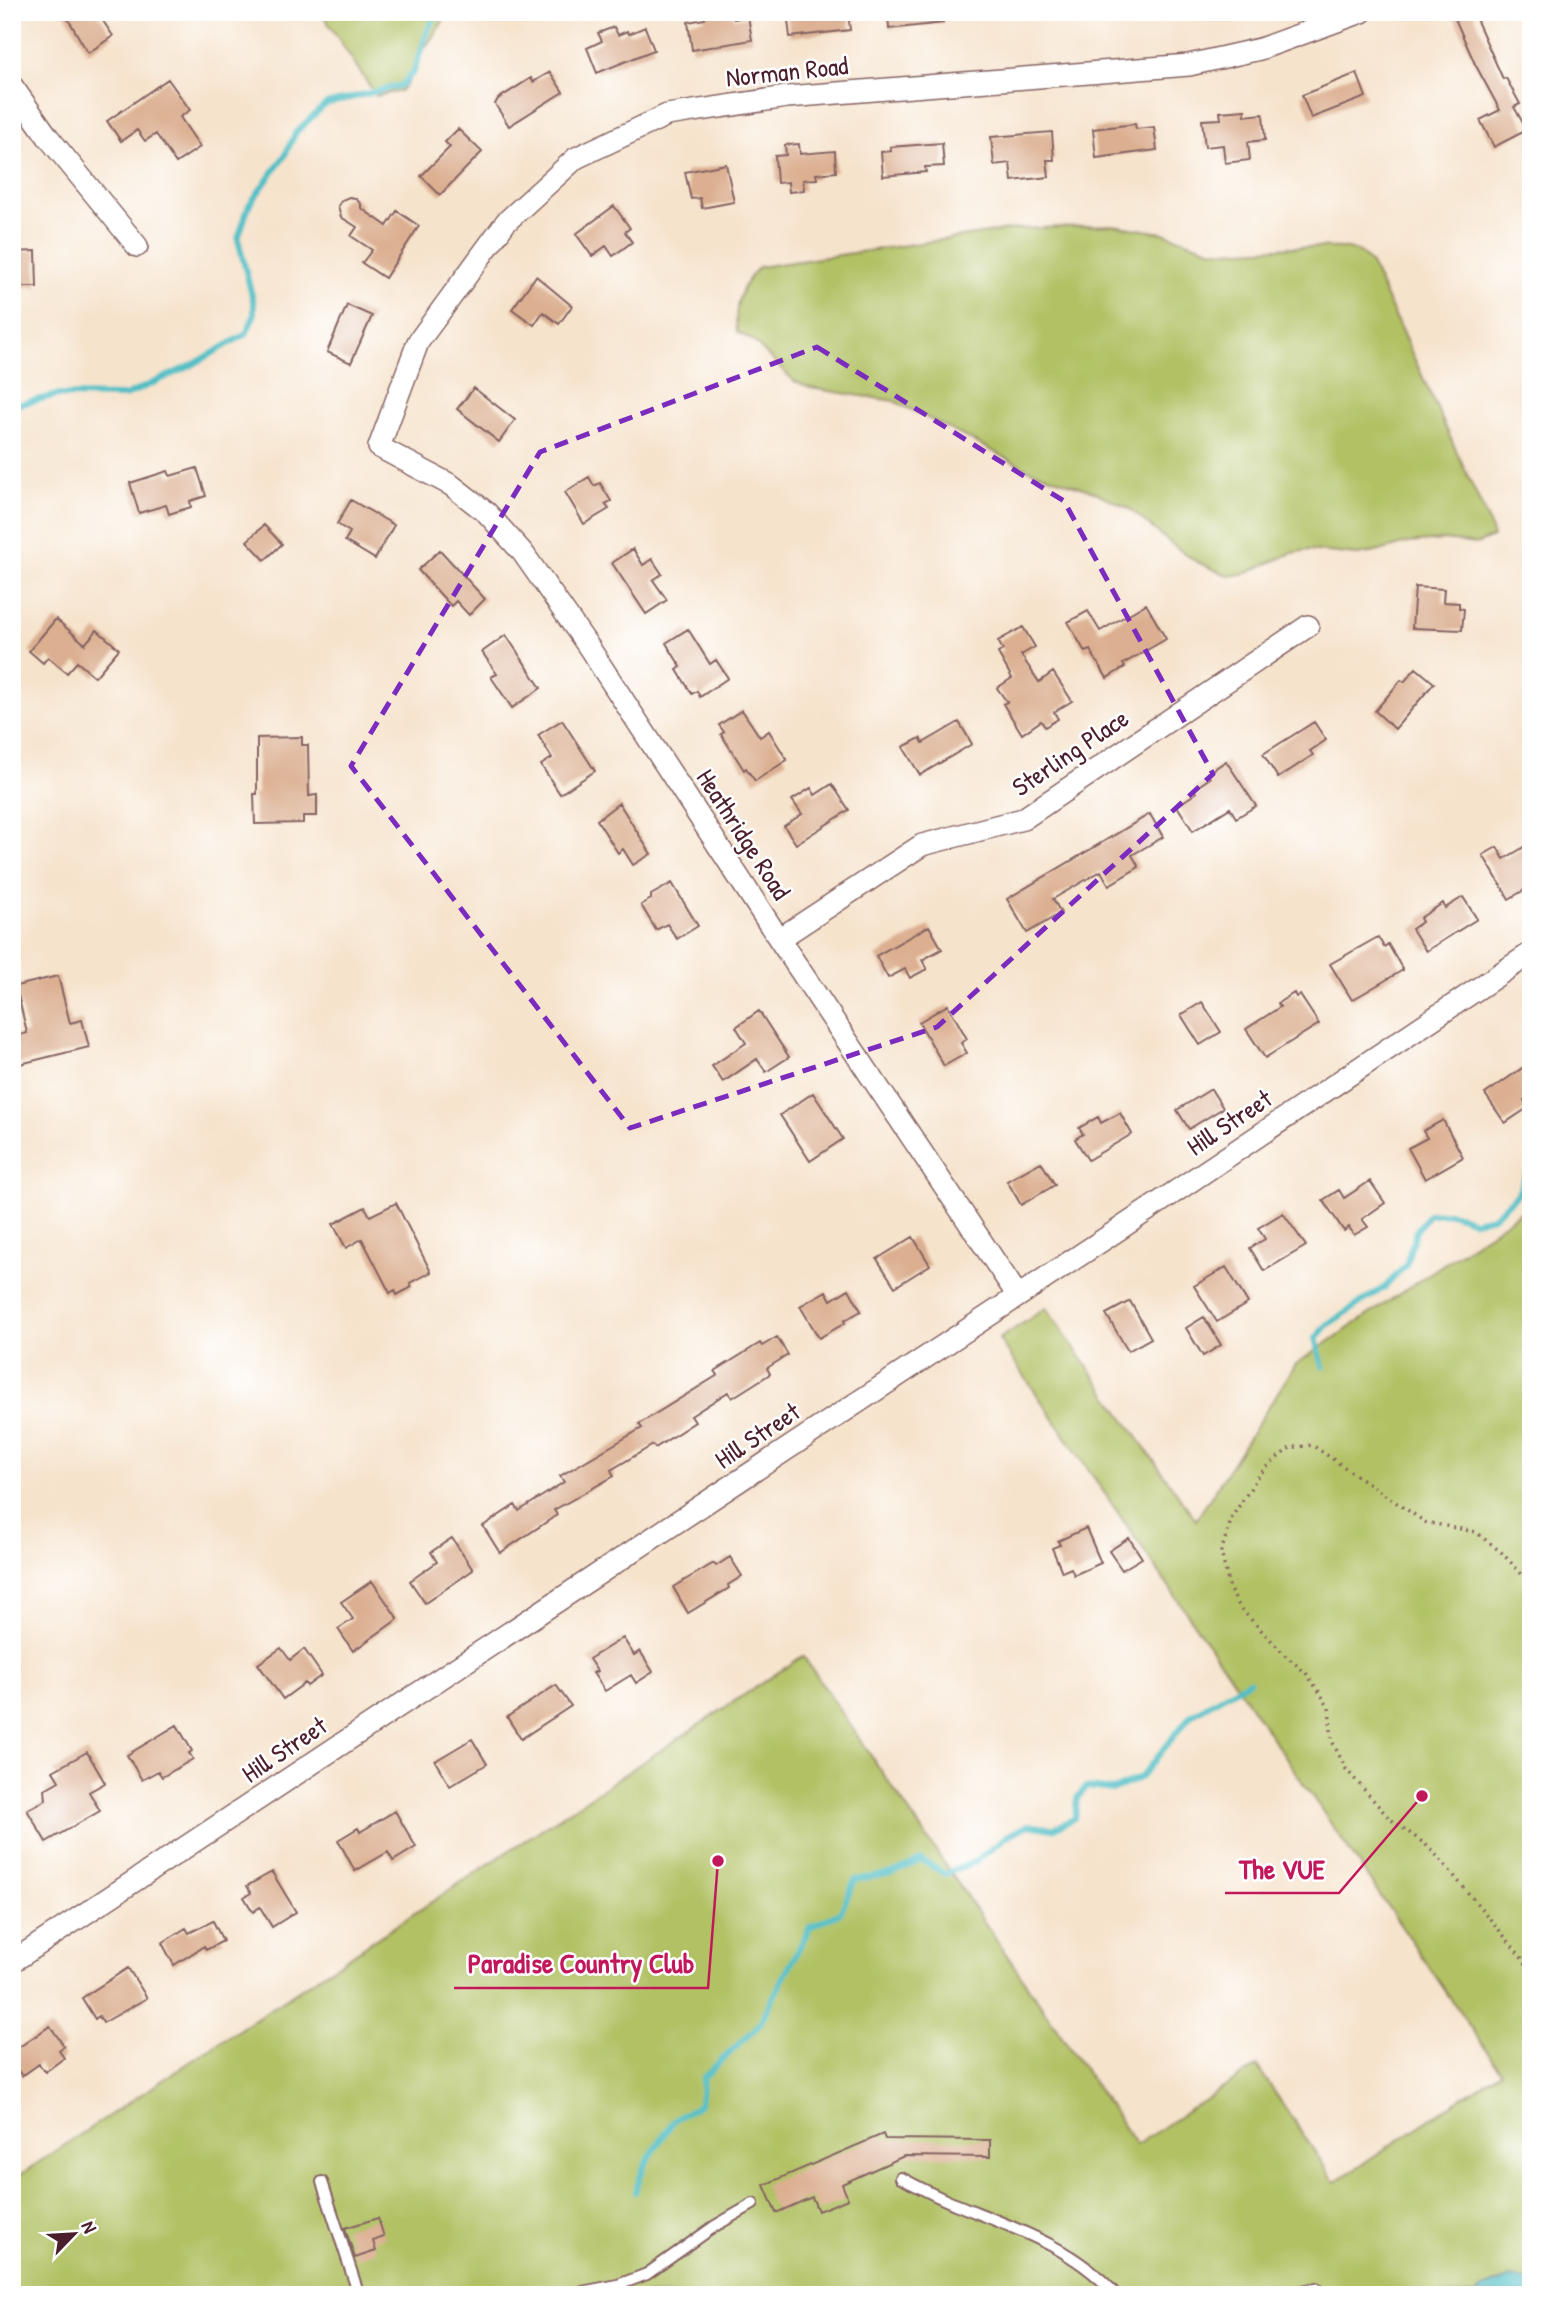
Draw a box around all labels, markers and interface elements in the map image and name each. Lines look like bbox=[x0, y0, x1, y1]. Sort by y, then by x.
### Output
street label: Norman Road bbox=[724, 47, 850, 95]
street label: Sterling Place bbox=[1005, 700, 1135, 804]
street label: Heathridge Road bbox=[689, 762, 799, 906]
street label: Hill Street bbox=[1180, 1080, 1279, 1163]
street label: Hill Street bbox=[708, 1393, 807, 1476]
street label: Hill Street bbox=[235, 1707, 334, 1790]
callout: The VUE bbox=[1225, 1844, 1339, 1893]
text: The VUE bbox=[1238, 1850, 1326, 1888]
callout: Paradise Country Club bbox=[454, 1939, 708, 1988]
text: Paradise Country Club bbox=[468, 1944, 694, 1983]
north arrow bbox=[38, 2198, 108, 2268]
text: N bbox=[75, 2217, 103, 2237]

